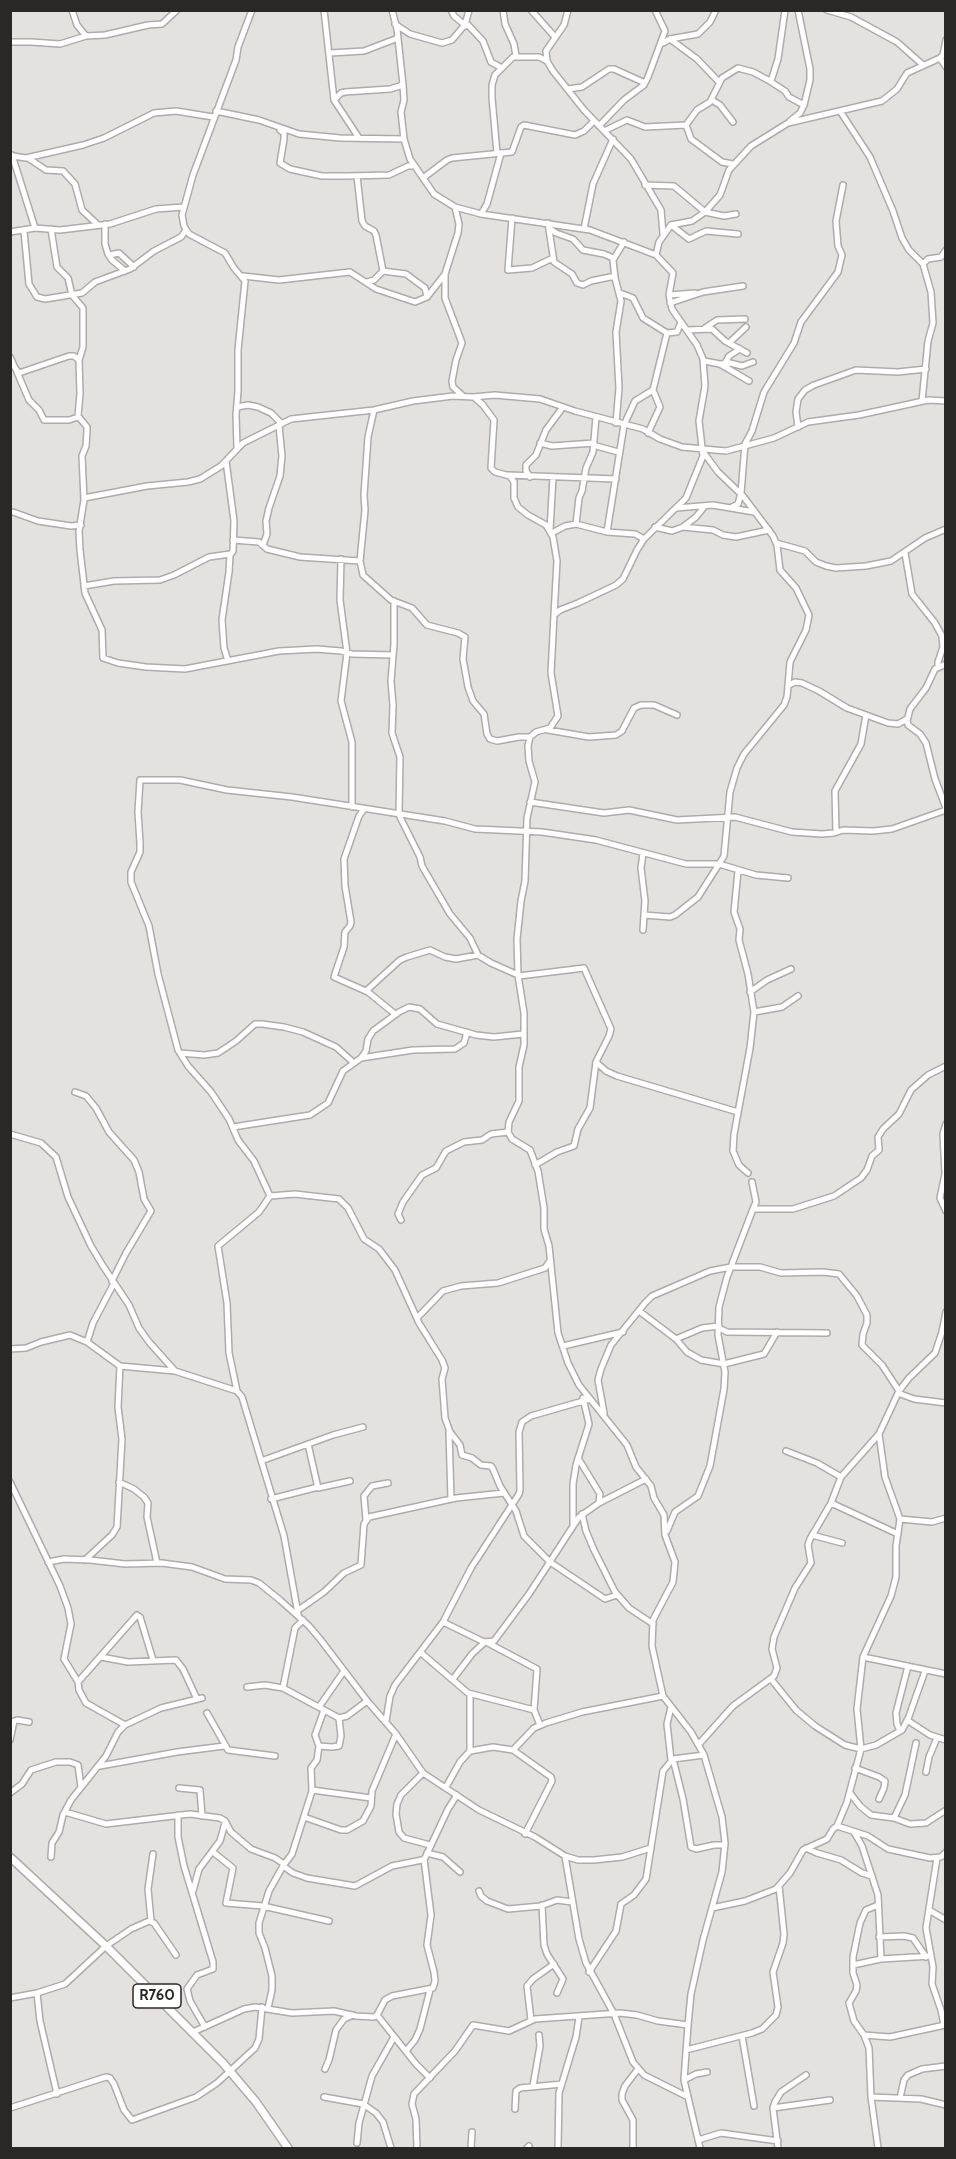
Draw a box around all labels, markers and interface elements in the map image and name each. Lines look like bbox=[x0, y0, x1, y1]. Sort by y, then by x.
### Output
road number: R760 bbox=[133, 1984, 181, 2008]

